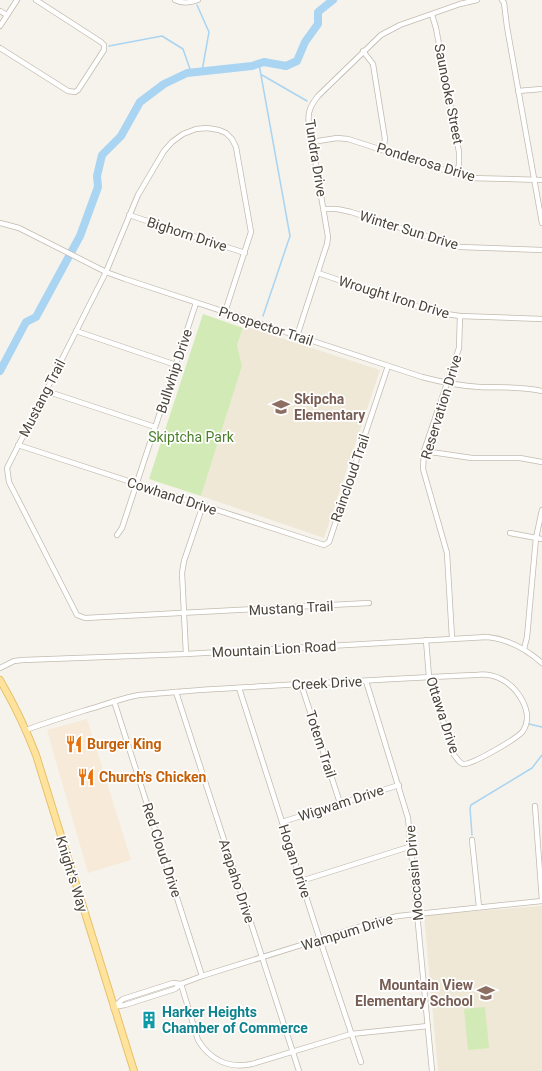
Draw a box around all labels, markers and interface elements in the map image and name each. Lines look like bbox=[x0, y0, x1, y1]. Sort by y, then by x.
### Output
street label: Saunooke Street bbox=[431, 42, 467, 146]
street label: Tundra Drive bbox=[302, 118, 330, 198]
street label: Ponderosa Drive bbox=[375, 139, 477, 185]
street label: Winter Sun Drive bbox=[358, 207, 460, 253]
street label: Bighorn Drive bbox=[145, 214, 229, 254]
street label: Wrought Iron Drive bbox=[337, 272, 451, 322]
street label: Prospector Trail bbox=[217, 303, 315, 349]
street label: Bullwhip Drive bbox=[153, 327, 195, 415]
street label: Reservation Drive bbox=[417, 353, 465, 461]
street label: Mustang Trail bbox=[16, 357, 68, 439]
place label: Skipcha Elementary bbox=[294, 391, 366, 423]
school or university icon: Skipcha Elementary bbox=[271, 397, 291, 417]
park label: Skiptcha Park bbox=[148, 429, 235, 445]
street label: Raincloud Trail bbox=[328, 432, 372, 524]
street label: Cowhand Drive bbox=[125, 474, 219, 518]
street label: Mustang Trail bbox=[248, 598, 334, 618]
street label: Mountain Lion Road bbox=[211, 638, 337, 660]
street label: Creek Drive bbox=[291, 673, 363, 693]
street label: Ottawa Drive bbox=[423, 675, 463, 755]
street label: Totem Trail bbox=[303, 708, 339, 780]
restaurant icon: Burger King bbox=[64, 734, 84, 754]
place label: Burger King bbox=[87, 736, 161, 752]
restaurant icon: Church's Chicken bbox=[76, 767, 96, 787]
place label: Church's Chicken bbox=[99, 769, 207, 785]
street label: Wigwam Drive bbox=[296, 782, 386, 824]
street label: Red Cloud Drive bbox=[139, 801, 185, 899]
street label: Hogan Drive bbox=[276, 822, 314, 900]
street label: Moccasin Drive bbox=[402, 825, 426, 921]
street label: Knight's Way bbox=[53, 834, 91, 914]
street label: Arapaho Drive bbox=[216, 837, 258, 925]
street label: Wampum Drive bbox=[299, 910, 395, 954]
place label: Mountain View Elementary School bbox=[355, 977, 474, 1009]
school or university icon: Mountain View Elementary School bbox=[476, 983, 496, 1003]
place label: Harker Heights Chamber of Commerce bbox=[162, 1004, 308, 1036]
building icon: Harker Heights Chamber of Commerce bbox=[139, 1010, 159, 1030]

